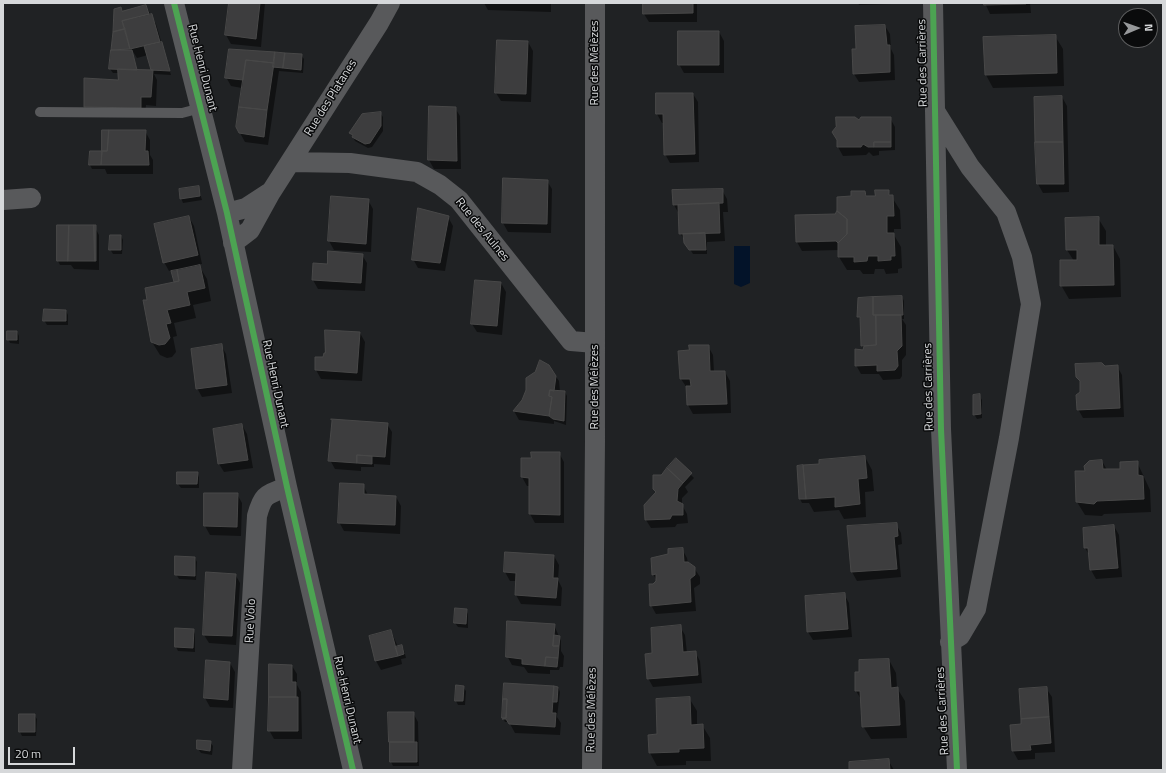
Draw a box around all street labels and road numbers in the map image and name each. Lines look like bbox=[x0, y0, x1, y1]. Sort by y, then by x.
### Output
street label: Rue des Carrières bbox=[915, 19, 931, 107]
street label: Rue des Mélèzes bbox=[588, 20, 602, 106]
street label: Rue Henri Dunant bbox=[184, 23, 220, 113]
street label: Rue des Platanes bbox=[302, 57, 360, 139]
street label: Rue des Aulnes bbox=[452, 195, 512, 265]
street label: Rue Henri Dunant bbox=[259, 339, 291, 429]
street label: Rue des Carrières bbox=[921, 343, 937, 431]
street label: Rue des Mélèzes bbox=[588, 344, 602, 430]
street label: Rue Volo bbox=[243, 598, 259, 644]
street label: Rue Henri Dunant bbox=[330, 655, 364, 745]
street label: Rue des Mélèzes bbox=[584, 667, 600, 753]
street label: Rue des Carrières bbox=[934, 667, 952, 755]

